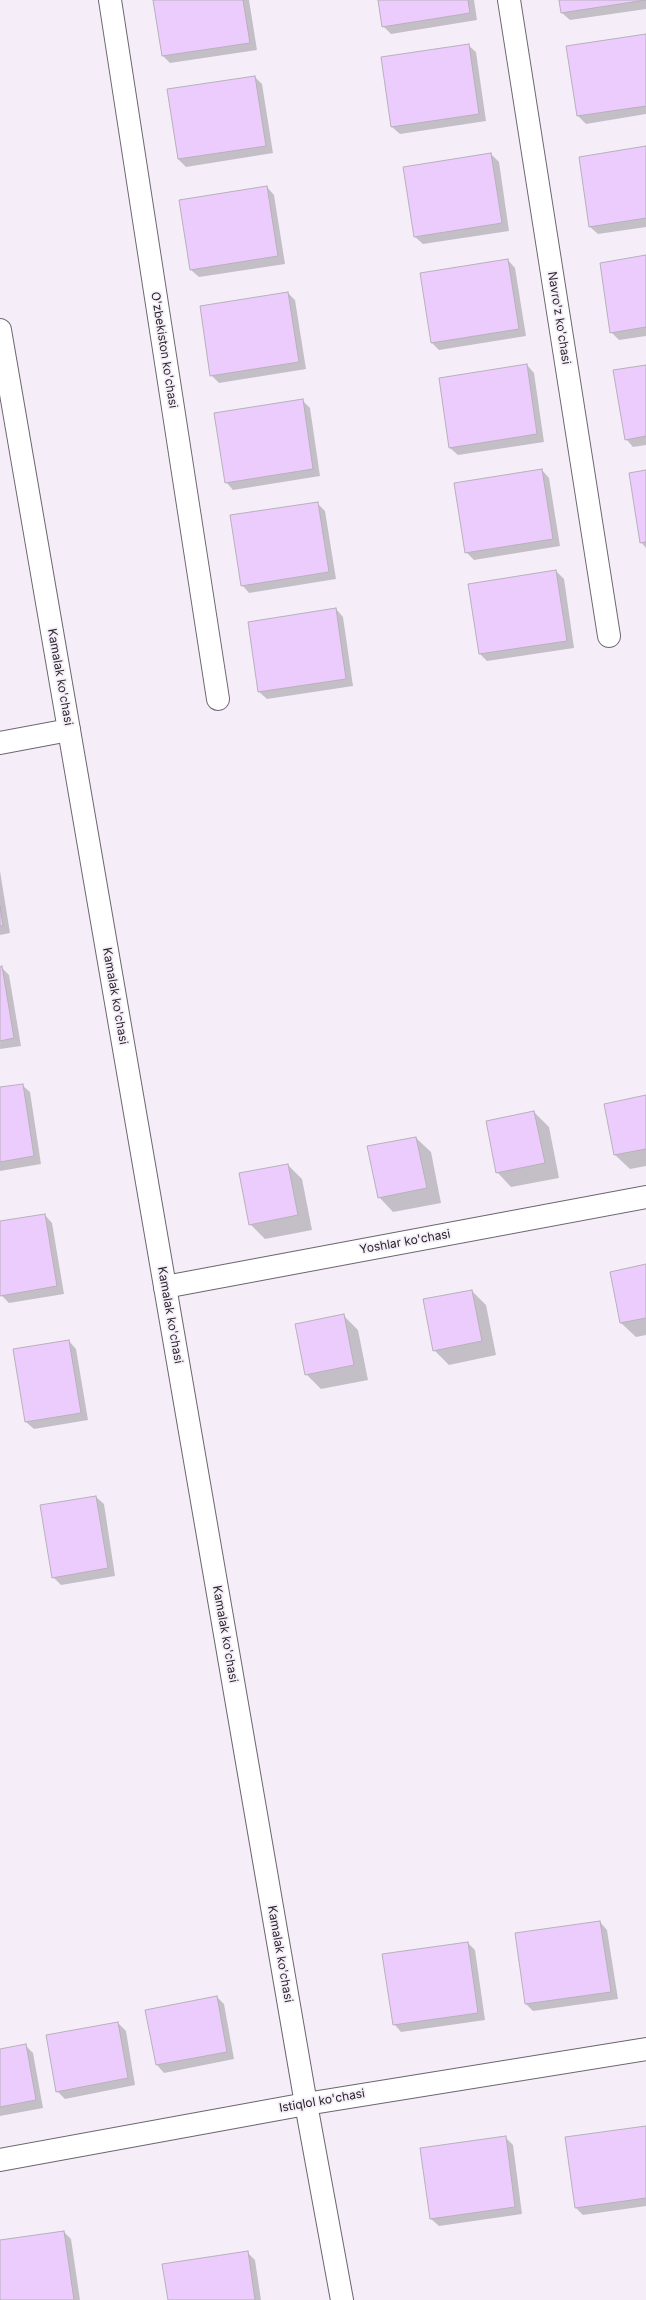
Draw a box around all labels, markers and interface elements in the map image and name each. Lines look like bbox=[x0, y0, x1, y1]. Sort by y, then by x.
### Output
street label: Navro'z ko'chasi bbox=[545, 270, 573, 366]
street label: O'zbekiston ko'chasi bbox=[148, 291, 180, 409]
street label: Kamalak ko'chasi bbox=[44, 627, 76, 727]
street label: Kamalak ko'chasi bbox=[99, 946, 131, 1046]
street label: Yoshlar ko'chasi bbox=[358, 1227, 452, 1257]
street label: Kamalak ko'chasi bbox=[154, 1265, 186, 1365]
street label: Kamalak ko'chasi bbox=[209, 1584, 241, 1684]
street label: Kamalak ko'chasi bbox=[264, 1904, 296, 2004]
street label: Istiqlol ko'chasi bbox=[278, 2086, 366, 2116]

